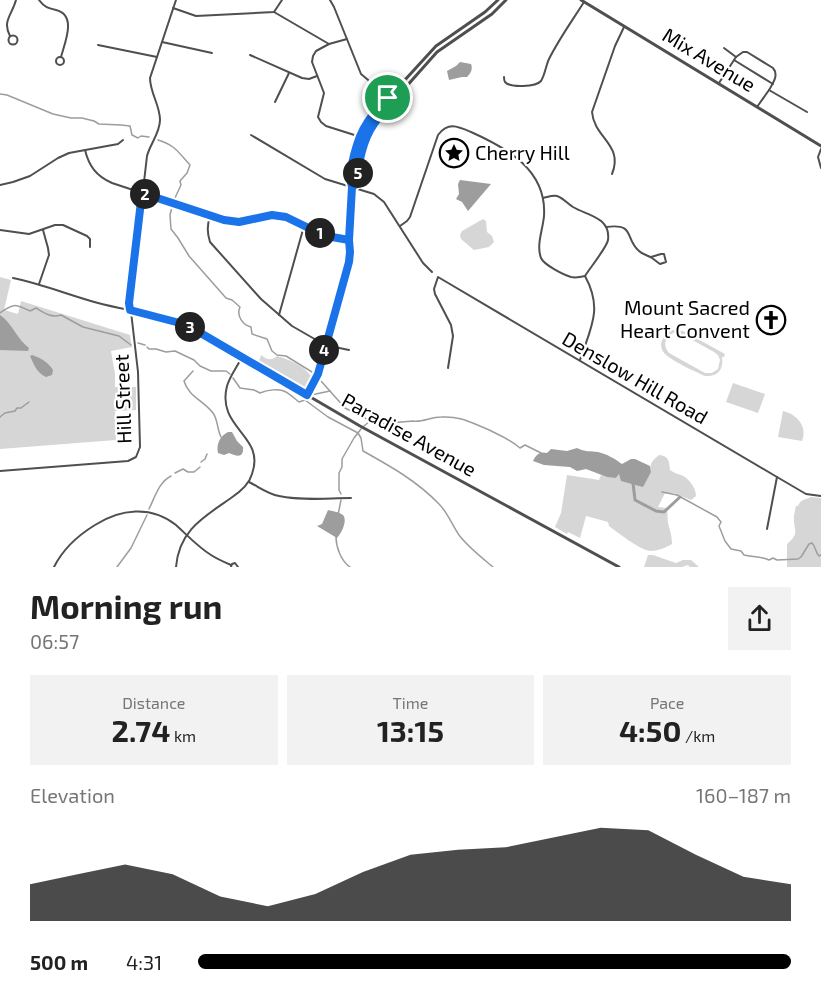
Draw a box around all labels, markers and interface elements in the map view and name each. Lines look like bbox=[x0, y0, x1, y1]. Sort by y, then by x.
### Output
street label: Mix Avenue bbox=[659, 22, 760, 96]
pin bbox=[362, 72, 413, 123]
icon: arrive bbox=[371, 81, 404, 114]
place icon: Cherry Hill bbox=[438, 137, 470, 169]
place label: Cherry Hill bbox=[475, 140, 570, 164]
pin: 5 bbox=[343, 158, 373, 188]
text: 5 bbox=[354, 163, 362, 182]
pin: 2 bbox=[130, 179, 160, 209]
text: 2 bbox=[140, 184, 150, 203]
pin: 1 bbox=[305, 218, 335, 248]
text: 1 bbox=[317, 223, 323, 242]
place label: Mount Sacred Heart Convent bbox=[620, 295, 750, 342]
church icon: Mount Sacred Heart Convent bbox=[755, 304, 787, 336]
pin: 3 bbox=[175, 312, 205, 342]
text: 3 bbox=[185, 317, 195, 336]
street label: Denslow Hill Road bbox=[559, 326, 712, 428]
pin: 4 bbox=[309, 335, 339, 365]
text: 4 bbox=[319, 340, 329, 359]
street label: Hill Street bbox=[108, 353, 136, 444]
street label: Paradise Avenue bbox=[338, 387, 481, 481]
text: Morning run bbox=[30, 586, 222, 626]
button: share bbox=[728, 587, 791, 650]
text: 06:57 bbox=[30, 629, 79, 653]
text: Distance bbox=[122, 693, 185, 712]
text: Time bbox=[393, 693, 428, 712]
text: Pace bbox=[650, 693, 684, 712]
text: 2.74 bbox=[112, 712, 170, 748]
text: 13:15 bbox=[377, 712, 444, 748]
text: 4:50 bbox=[619, 712, 681, 748]
text: km bbox=[170, 726, 196, 745]
text: /km bbox=[681, 726, 715, 745]
text: Elevation bbox=[30, 783, 115, 807]
text: 160–187 m bbox=[696, 783, 791, 807]
text: 500 m bbox=[30, 950, 88, 974]
text: 4:31 bbox=[126, 950, 162, 974]

